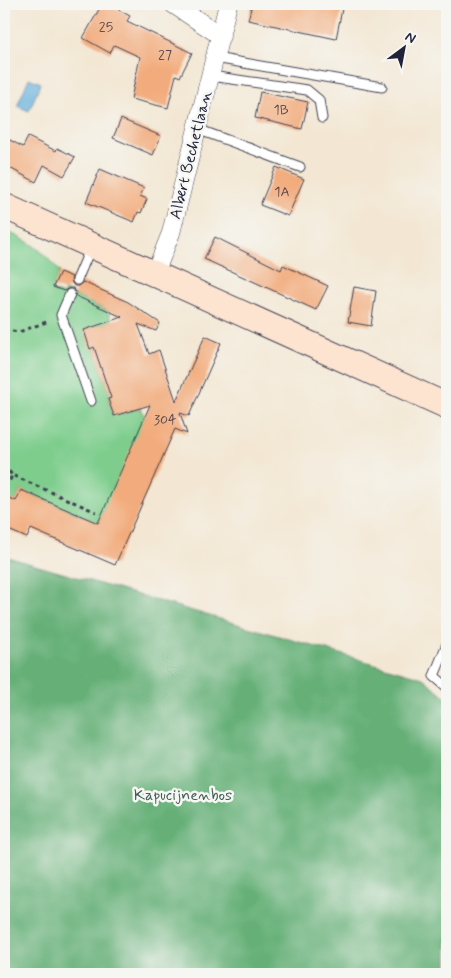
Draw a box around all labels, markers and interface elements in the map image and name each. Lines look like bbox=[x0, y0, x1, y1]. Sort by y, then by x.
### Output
house number: 25 bbox=[99, 18, 113, 36]
north arrow bbox=[378, 22, 428, 72]
text: N bbox=[402, 28, 419, 48]
house number: 27 bbox=[158, 46, 172, 64]
street label: Albert Bechetlaan bbox=[165, 88, 217, 221]
house number: 1B bbox=[273, 101, 289, 119]
house number: 1A bbox=[274, 183, 290, 201]
house number: 304 bbox=[154, 411, 176, 429]
park label: Kapucijnenbos bbox=[134, 785, 232, 806]

